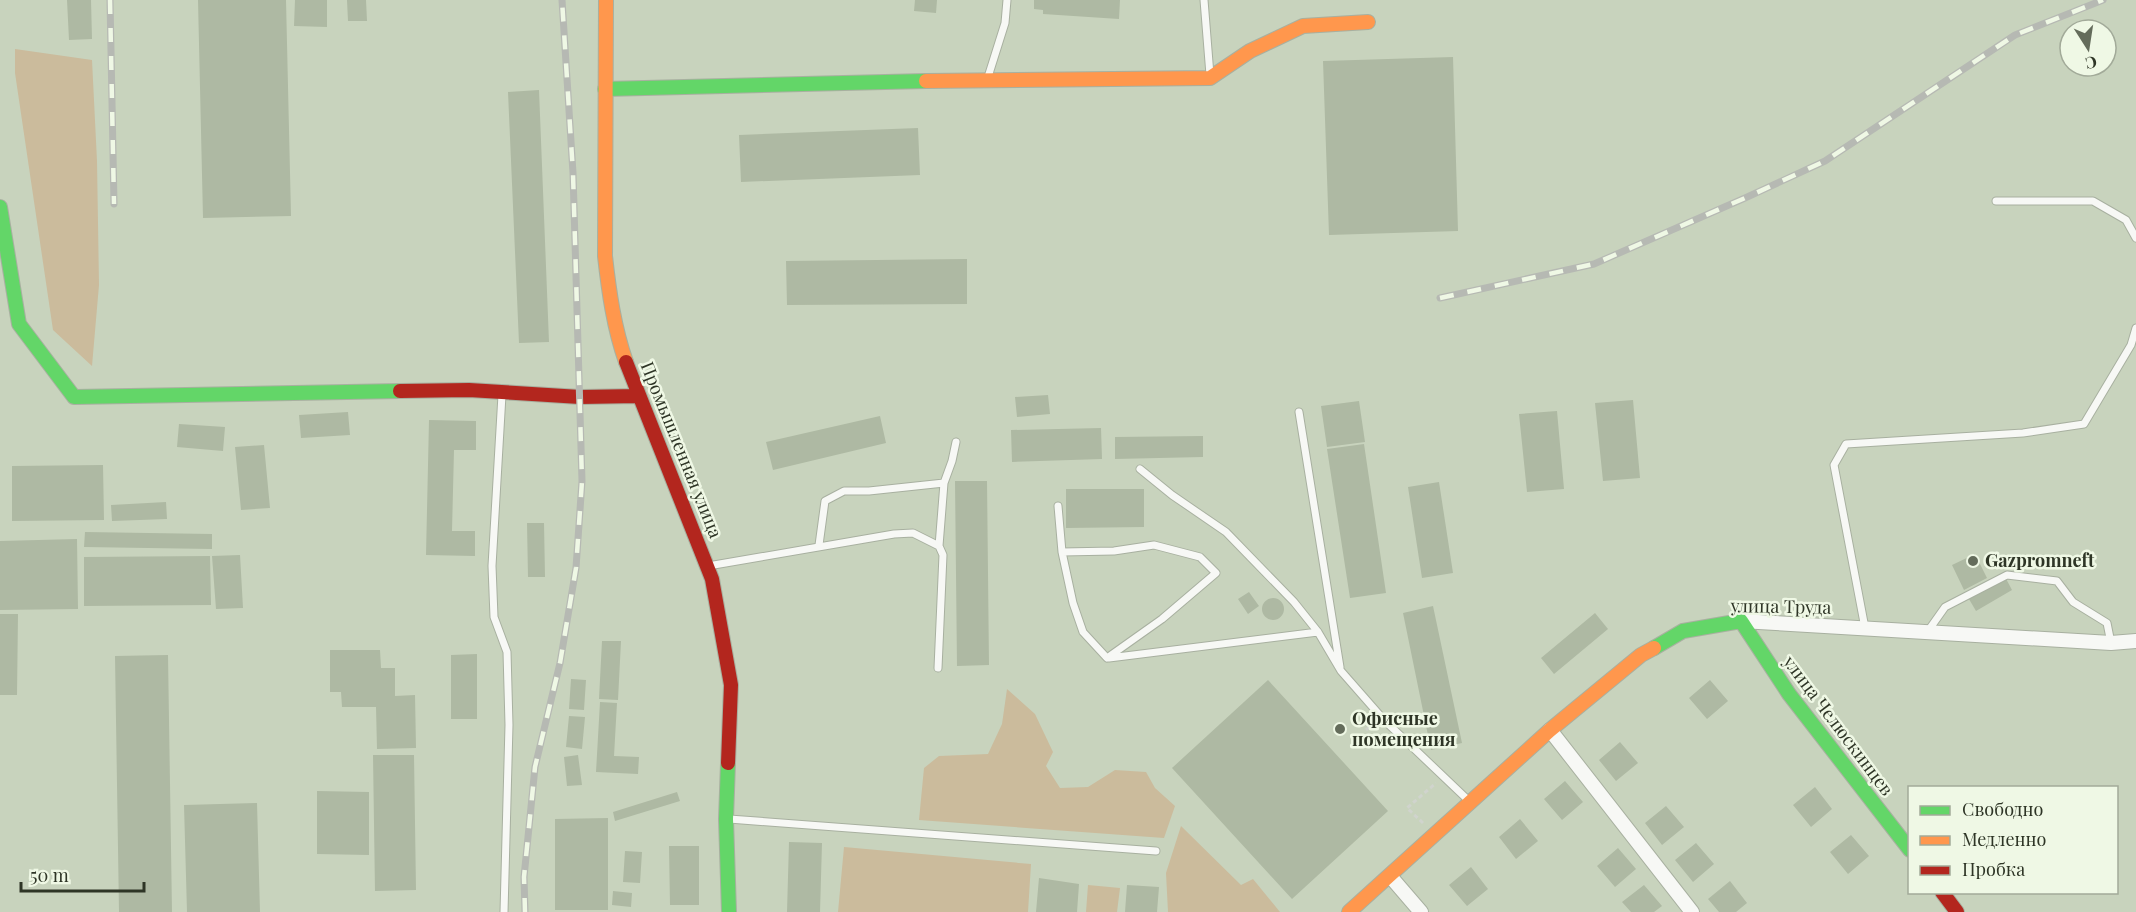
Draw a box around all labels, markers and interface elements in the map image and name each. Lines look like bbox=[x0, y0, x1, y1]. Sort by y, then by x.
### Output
north arrow bbox=[2058, 18, 2118, 78]
text: С bbox=[2084, 52, 2099, 75]
street label: Промышленная улица bbox=[636, 358, 728, 541]
place label: Gazpromneft bbox=[1985, 548, 2095, 572]
marker: Gazpromneft bbox=[1966, 554, 1980, 568]
street label: улица Труда bbox=[1729, 593, 1832, 619]
street label: улица Челюскинцев bbox=[1778, 650, 1899, 800]
place label: Офисные помещения bbox=[1352, 706, 1456, 751]
marker: Офисные помещения bbox=[1333, 722, 1347, 736]
legend bbox=[1908, 786, 2118, 894]
text: Свободно bbox=[1962, 797, 2043, 821]
text: Медленно bbox=[1962, 827, 2047, 851]
scale bar bbox=[21, 855, 144, 893]
text: Пробка bbox=[1962, 857, 2025, 881]
text: 50 m bbox=[30, 863, 69, 887]

